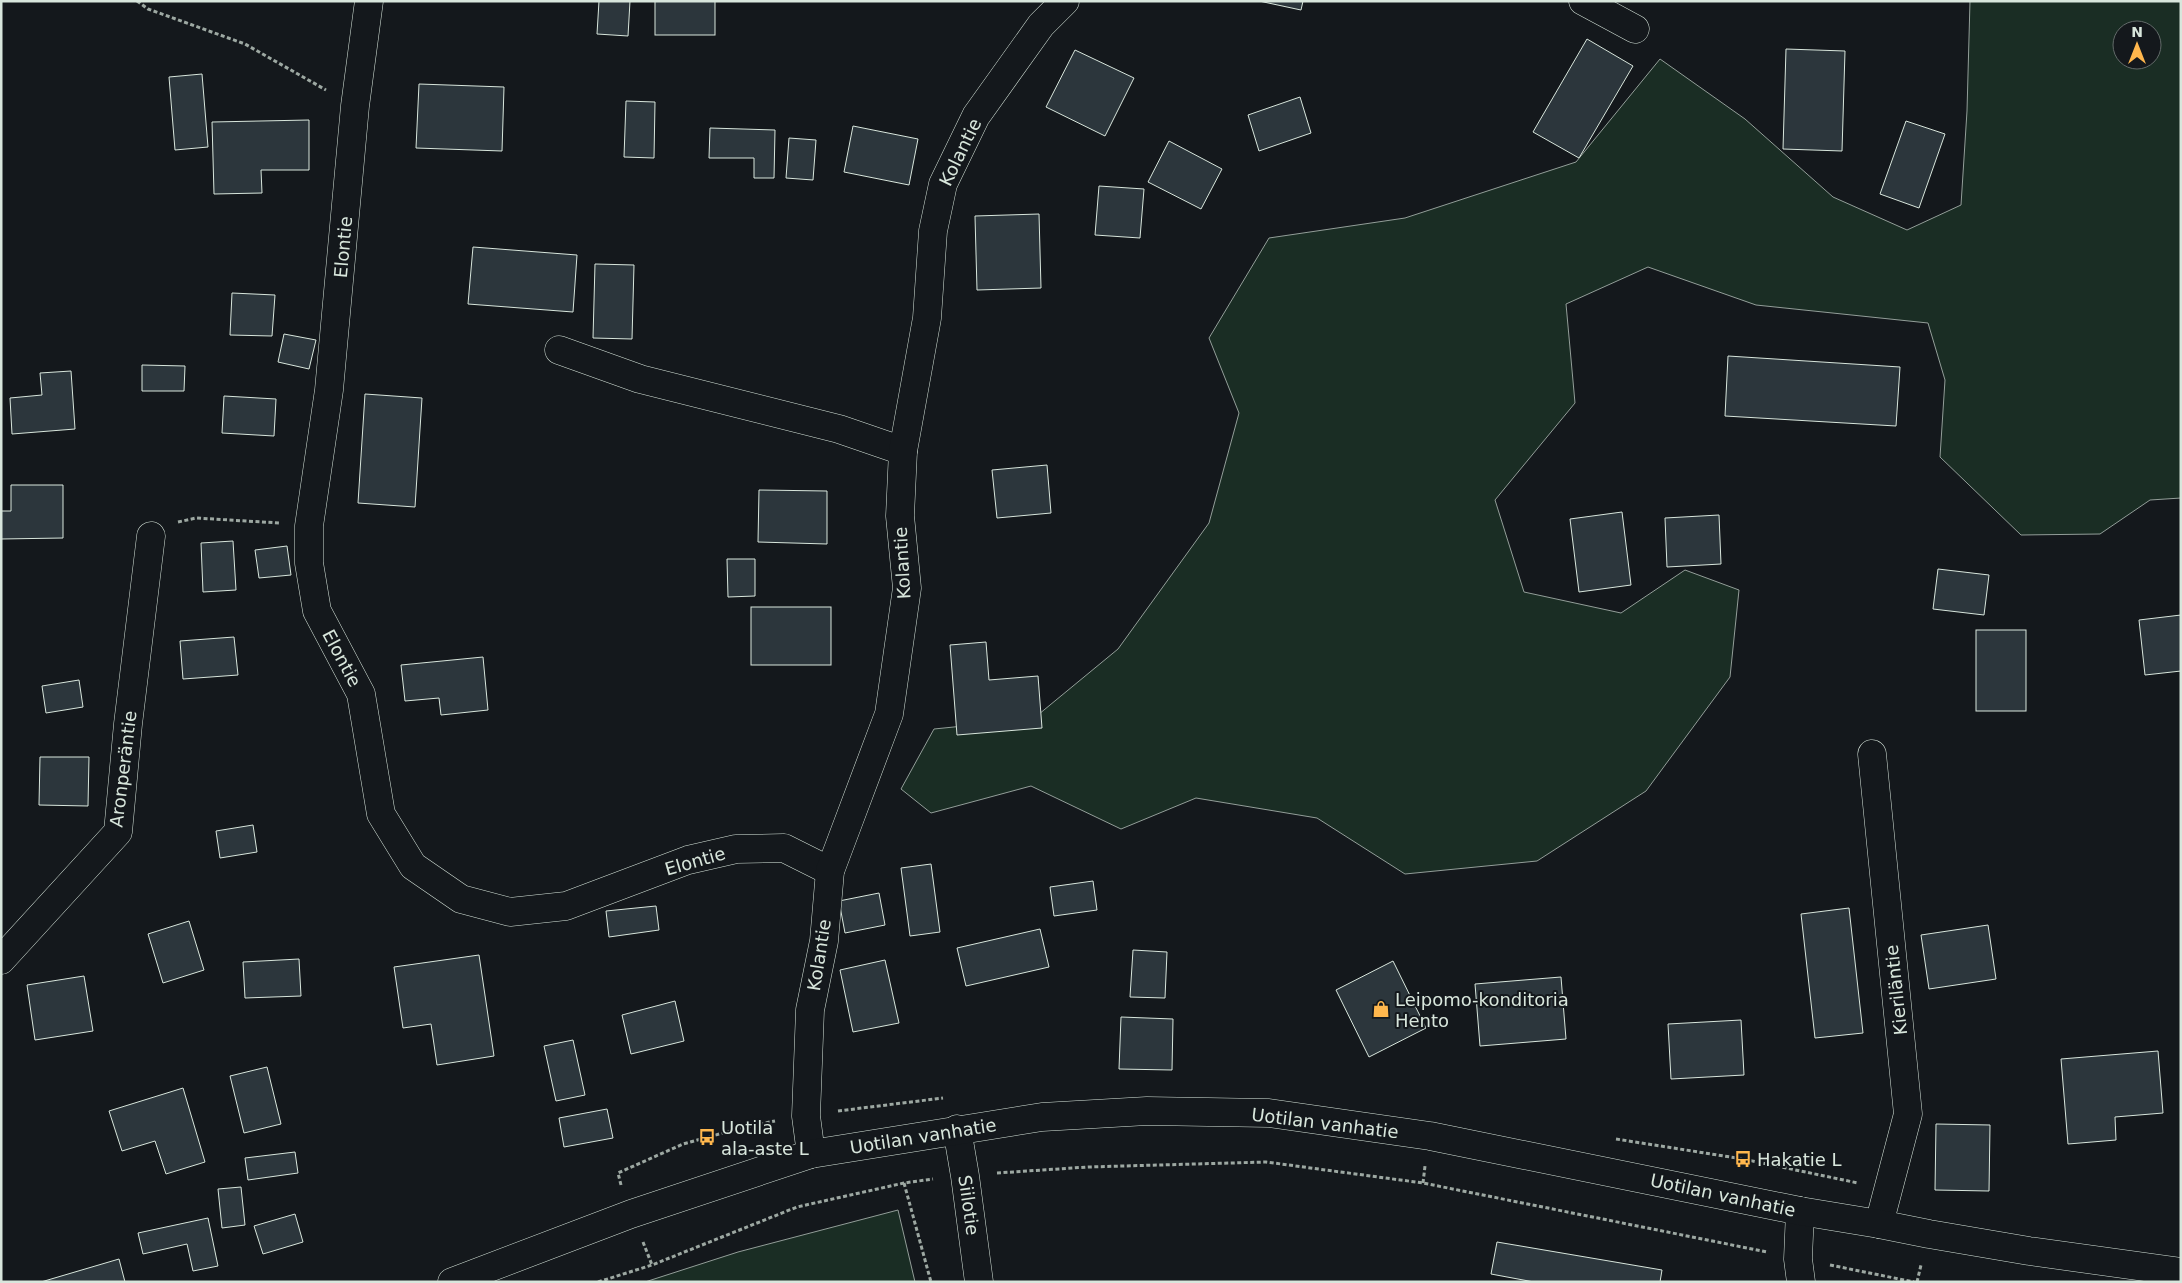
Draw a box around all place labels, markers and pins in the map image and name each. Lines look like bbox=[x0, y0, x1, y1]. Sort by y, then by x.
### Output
place label: Leipomo-konditoria Hento bbox=[1395, 989, 1569, 1031]
shop icon: Leipomo-konditoria Hento bbox=[1371, 999, 1391, 1019]
place label: Uotila ala-aste L bbox=[721, 1117, 809, 1159]
bus stop icon: Uotila ala-aste L bbox=[697, 1127, 717, 1147]
bus stop icon: Hakatie L bbox=[1733, 1149, 1753, 1169]
place label: Hakatie L bbox=[1757, 1149, 1842, 1170]

